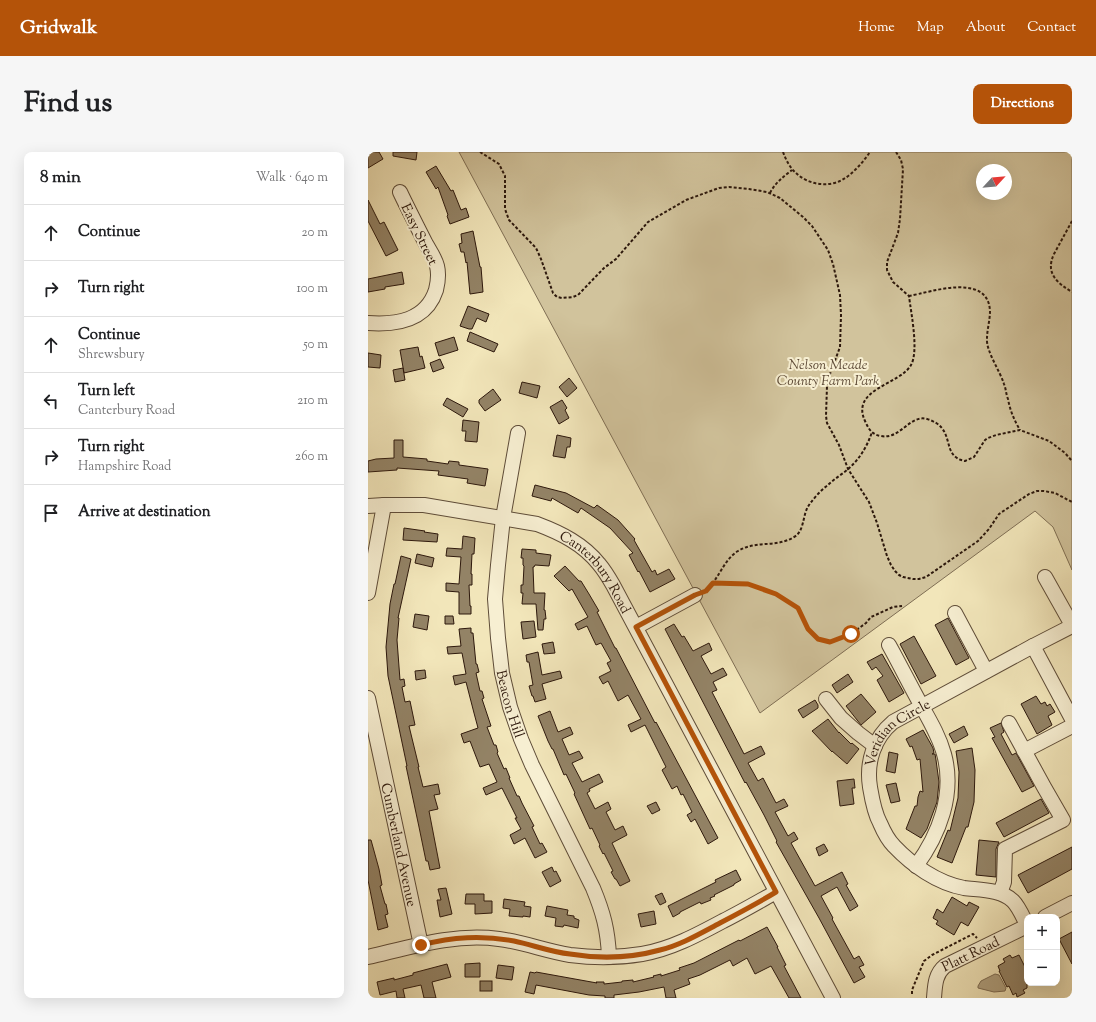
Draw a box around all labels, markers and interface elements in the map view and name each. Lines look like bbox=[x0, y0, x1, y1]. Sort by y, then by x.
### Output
text: Gridwalk bbox=[20, 15, 97, 42]
text: Home bbox=[858, 18, 895, 38]
text: Map bbox=[917, 18, 944, 38]
text: About bbox=[966, 18, 1005, 38]
text: Contact bbox=[1027, 18, 1076, 38]
text: Find us bbox=[24, 84, 112, 124]
button: Directions bbox=[973, 84, 1072, 124]
north arrow bbox=[976, 164, 1012, 200]
text: 8 min bbox=[40, 166, 81, 190]
text: Walk · 640 m bbox=[256, 169, 328, 187]
street label: Easy Street bbox=[395, 201, 442, 269]
icon: ahead bbox=[40, 222, 62, 244]
text: Continue bbox=[78, 222, 140, 243]
text: 20 m bbox=[302, 224, 328, 242]
icon: right bbox=[40, 278, 62, 300]
text: Turn right bbox=[78, 278, 144, 299]
text: 100 m bbox=[296, 280, 328, 298]
text: Continue bbox=[78, 325, 140, 346]
icon: ahead bbox=[40, 334, 62, 356]
text: 50 m bbox=[303, 336, 328, 354]
text: Shrewsbury bbox=[78, 346, 145, 364]
park label: Nelson Meade County Farm Park bbox=[777, 356, 880, 392]
text: Turn left bbox=[78, 381, 135, 402]
icon: left bbox=[40, 390, 62, 412]
text: 210 m bbox=[297, 392, 328, 410]
text: Canterbury Road bbox=[78, 402, 175, 420]
text: Turn right bbox=[78, 437, 144, 458]
icon: right bbox=[40, 446, 62, 468]
text: 260 m bbox=[295, 448, 328, 466]
text: Hampshire Road bbox=[78, 458, 171, 476]
icon: arrive bbox=[40, 502, 62, 524]
text: Arrive at destination bbox=[78, 502, 211, 523]
street label: Canterbury Road bbox=[555, 527, 635, 618]
route start bbox=[842, 625, 860, 643]
street label: Beacon Hill bbox=[490, 668, 528, 741]
street label: Veridian Circle bbox=[861, 695, 935, 768]
street label: Cumberland Avenue bbox=[374, 781, 421, 909]
map controls bbox=[1024, 914, 1060, 986]
button: + bbox=[1024, 914, 1060, 950]
street label: Platt Road bbox=[939, 933, 1004, 978]
route end bbox=[412, 936, 430, 954]
button: − bbox=[1024, 950, 1060, 986]

